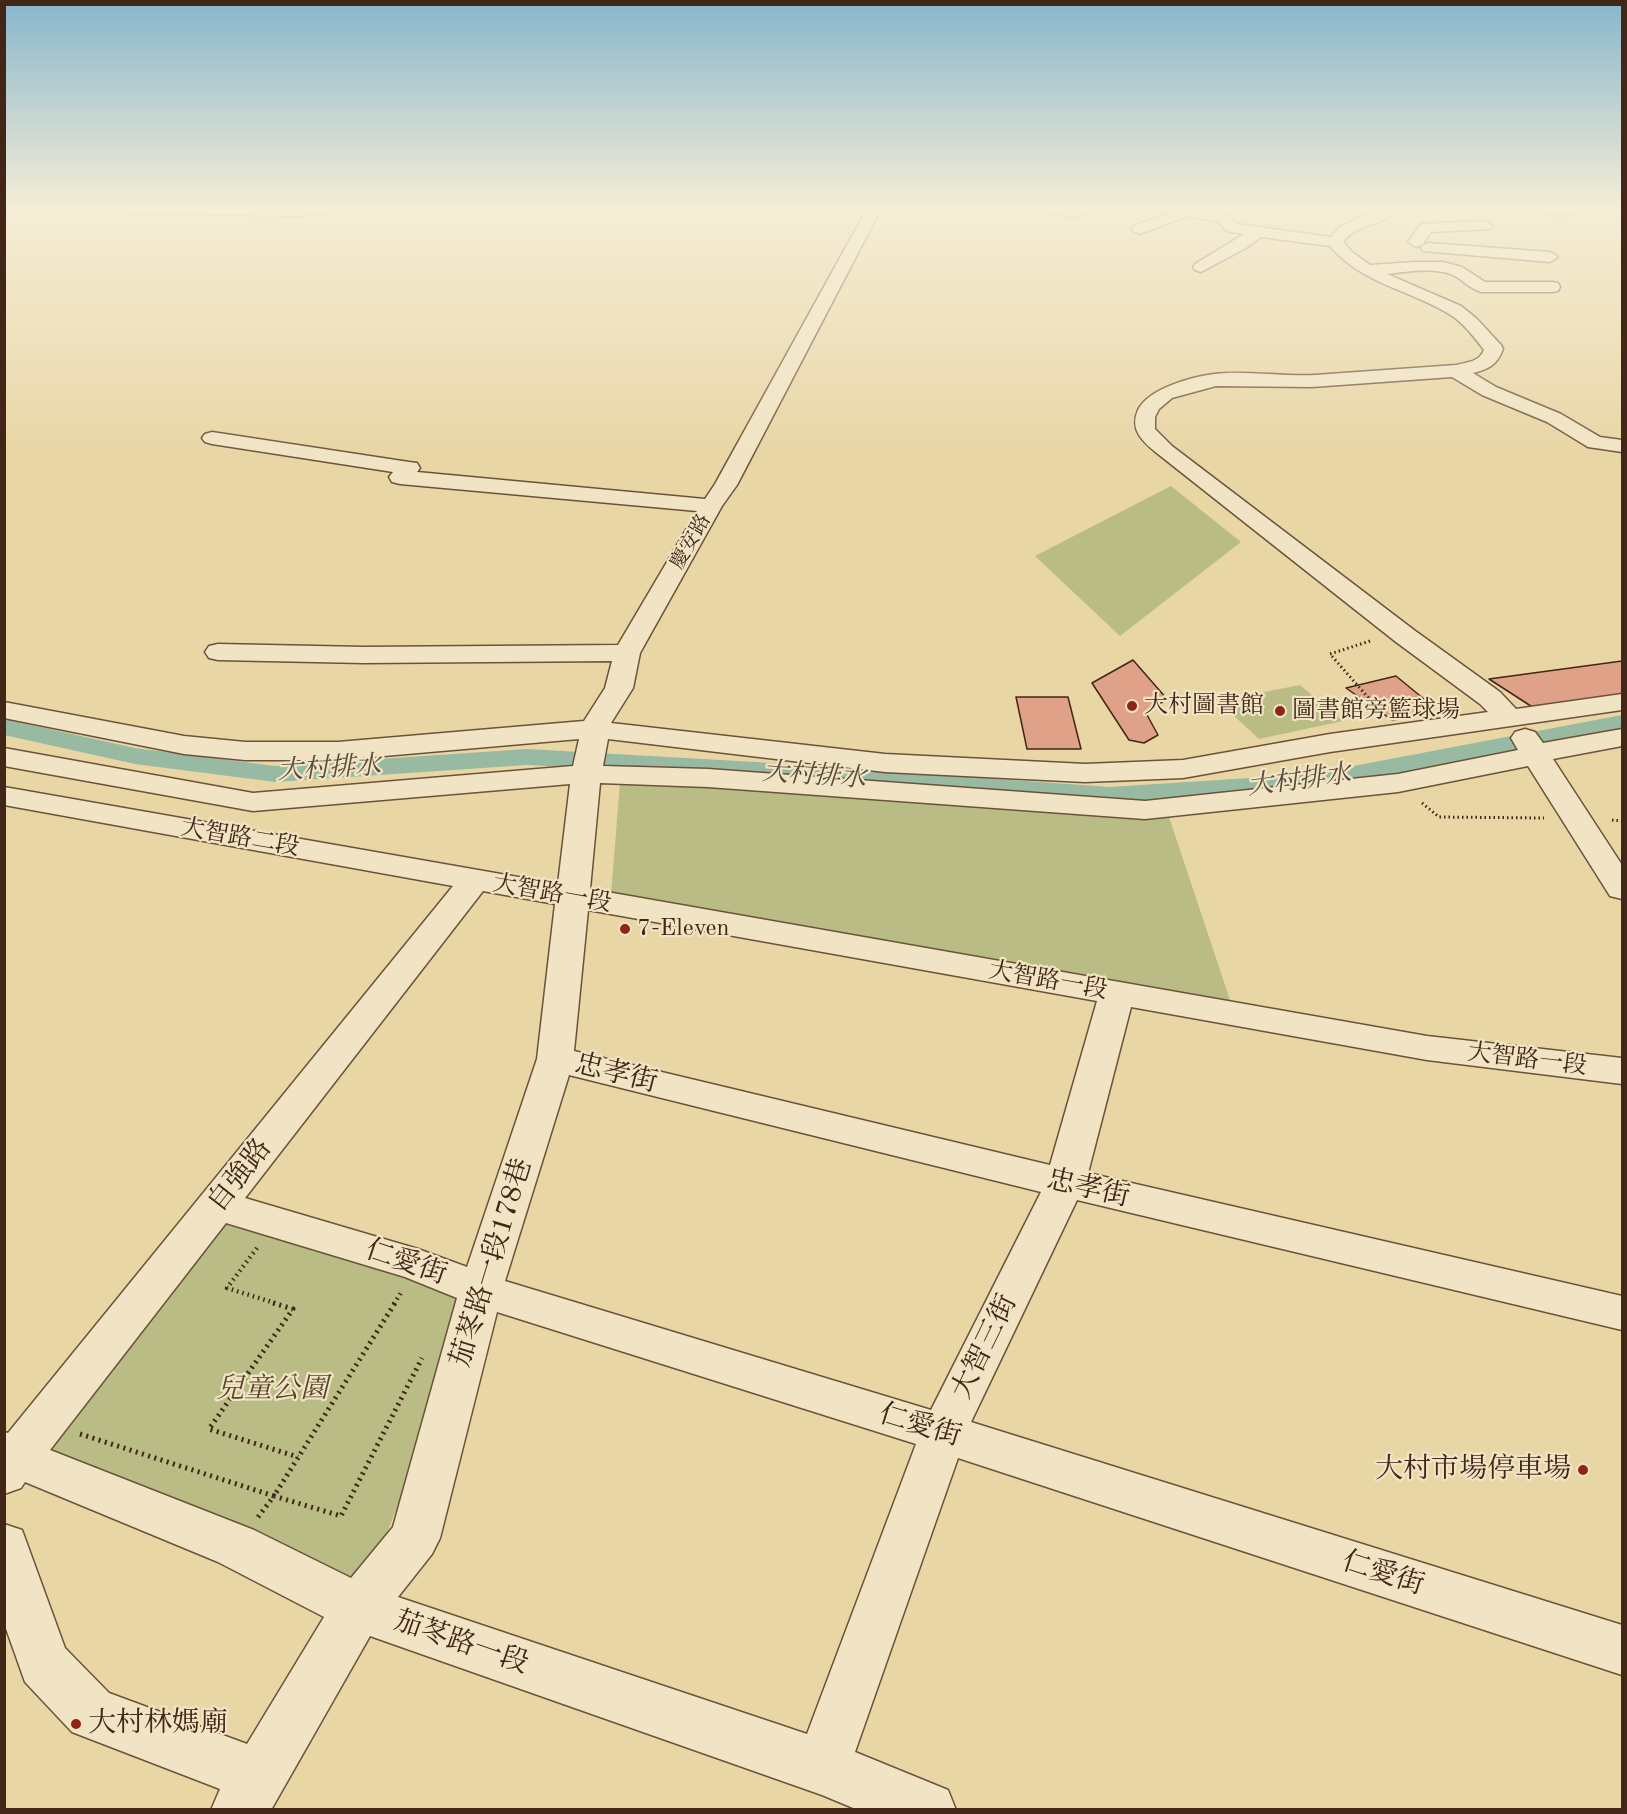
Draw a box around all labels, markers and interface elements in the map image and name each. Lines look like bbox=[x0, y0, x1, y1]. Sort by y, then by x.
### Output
street label: 慶安路 bbox=[666, 510, 716, 574]
place label: 大村圖書館 bbox=[1144, 692, 1264, 720]
place label: 圖書館旁籃球場 bbox=[1292, 697, 1460, 725]
marker: 大村圖書館 bbox=[1125, 699, 1139, 713]
marker: 圖書館旁籃球場 bbox=[1273, 704, 1287, 718]
water label: 大村排水 bbox=[276, 751, 382, 787]
water label: 大村排水 bbox=[761, 757, 867, 795]
water label: 大村排水 bbox=[1245, 759, 1353, 803]
street label: 大智路二段 bbox=[178, 813, 302, 863]
street label: 大智路一段 bbox=[490, 869, 614, 919]
place label: 7-Eleven bbox=[637, 915, 729, 943]
marker: 7-Eleven bbox=[618, 922, 632, 936]
street label: 大智路一段 bbox=[986, 956, 1110, 1006]
street label: 大智路一段 bbox=[1466, 1038, 1588, 1082]
street label: 忠孝街 bbox=[571, 1048, 661, 1100]
street label: 自強路 bbox=[201, 1133, 279, 1219]
street label: 茄苳路一段178巷 bbox=[444, 1154, 540, 1372]
street label: 忠孝街 bbox=[1043, 1163, 1133, 1215]
street label: 仁愛街 bbox=[361, 1233, 451, 1293]
street label: 大智三街 bbox=[945, 1289, 1025, 1405]
park label: 兒童公園 bbox=[216, 1373, 328, 1407]
street label: 仁愛街 bbox=[875, 1398, 965, 1454]
place label: 大村市場停車場 bbox=[1375, 1453, 1571, 1487]
marker: 大村市場停車場 bbox=[1576, 1463, 1590, 1477]
street label: 仁愛街 bbox=[1338, 1545, 1428, 1603]
street label: 茄苳路一段 bbox=[389, 1604, 533, 1682]
place label: 大村林媽廟 bbox=[88, 1707, 228, 1741]
marker: 大村林媽廟 bbox=[69, 1717, 83, 1731]

